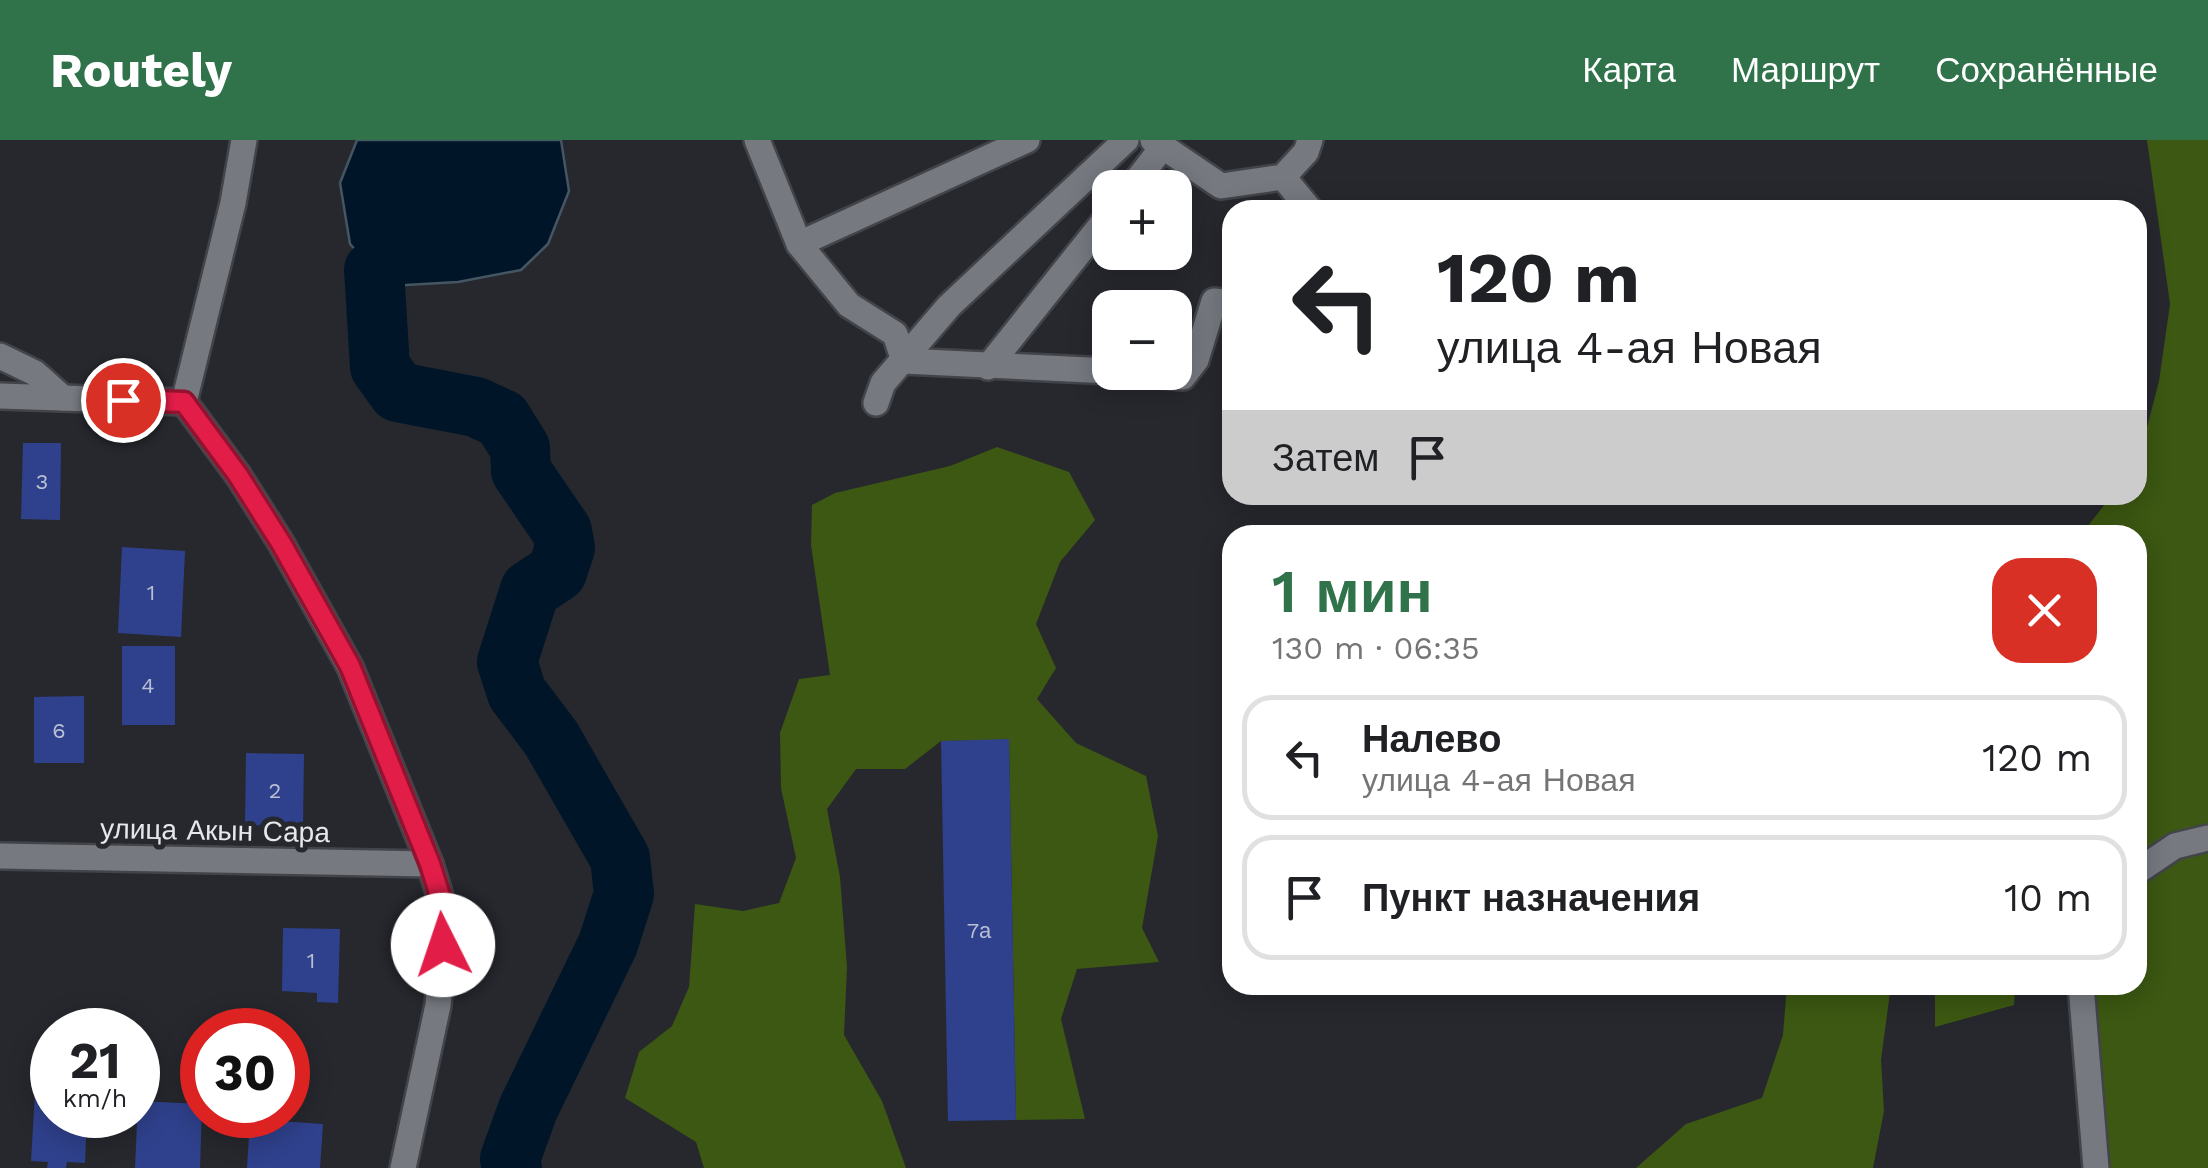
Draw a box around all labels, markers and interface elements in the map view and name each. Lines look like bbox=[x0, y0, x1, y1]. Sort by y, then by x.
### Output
text: Routely bbox=[50, 42, 232, 99]
text: Карта bbox=[1582, 49, 1676, 91]
text: Маршрут bbox=[1731, 49, 1880, 91]
text: Сохранённые bbox=[1935, 49, 2158, 91]
map controls bbox=[1092, 170, 1192, 390]
button: + bbox=[1092, 170, 1192, 270]
text: 120 m bbox=[1437, 237, 1640, 319]
icon: left bbox=[1272, 240, 1402, 370]
button: − bbox=[1092, 290, 1192, 390]
text: улица 4-ая Новая bbox=[1437, 321, 1822, 374]
pin bbox=[81, 358, 166, 443]
icon: arrive bbox=[96, 373, 151, 428]
icon: arrive bbox=[1400, 430, 1455, 485]
text: Затем bbox=[1272, 436, 1380, 480]
house number: 3 bbox=[36, 469, 48, 494]
text: 1 мин bbox=[1272, 556, 1433, 627]
button: close bbox=[1992, 558, 2097, 663]
house number: 1 bbox=[147, 580, 155, 605]
text: 130 m · 06:35 bbox=[1272, 629, 1480, 667]
house number: 4 bbox=[141, 673, 155, 698]
text: Налево bbox=[1362, 717, 1501, 761]
house number: 6 bbox=[52, 718, 66, 743]
icon: left bbox=[1277, 730, 1332, 785]
text: 120 m bbox=[1982, 736, 2092, 780]
text: улица 4-ая Новая bbox=[1362, 761, 1635, 799]
house number: 2 bbox=[269, 778, 281, 803]
street label: улица Акын Сара bbox=[100, 812, 331, 849]
icon: arrive bbox=[1277, 870, 1332, 925]
text: Пункт назначения bbox=[1362, 876, 1700, 920]
text: 10 m bbox=[2004, 876, 2092, 920]
position arrow bbox=[391, 893, 495, 997]
house number: 7а bbox=[967, 918, 992, 943]
house number: 1 bbox=[307, 948, 315, 973]
speed limit sign: 30 bbox=[180, 1008, 310, 1138]
text: 21 bbox=[69, 1031, 121, 1090]
text: km/h bbox=[63, 1084, 127, 1113]

